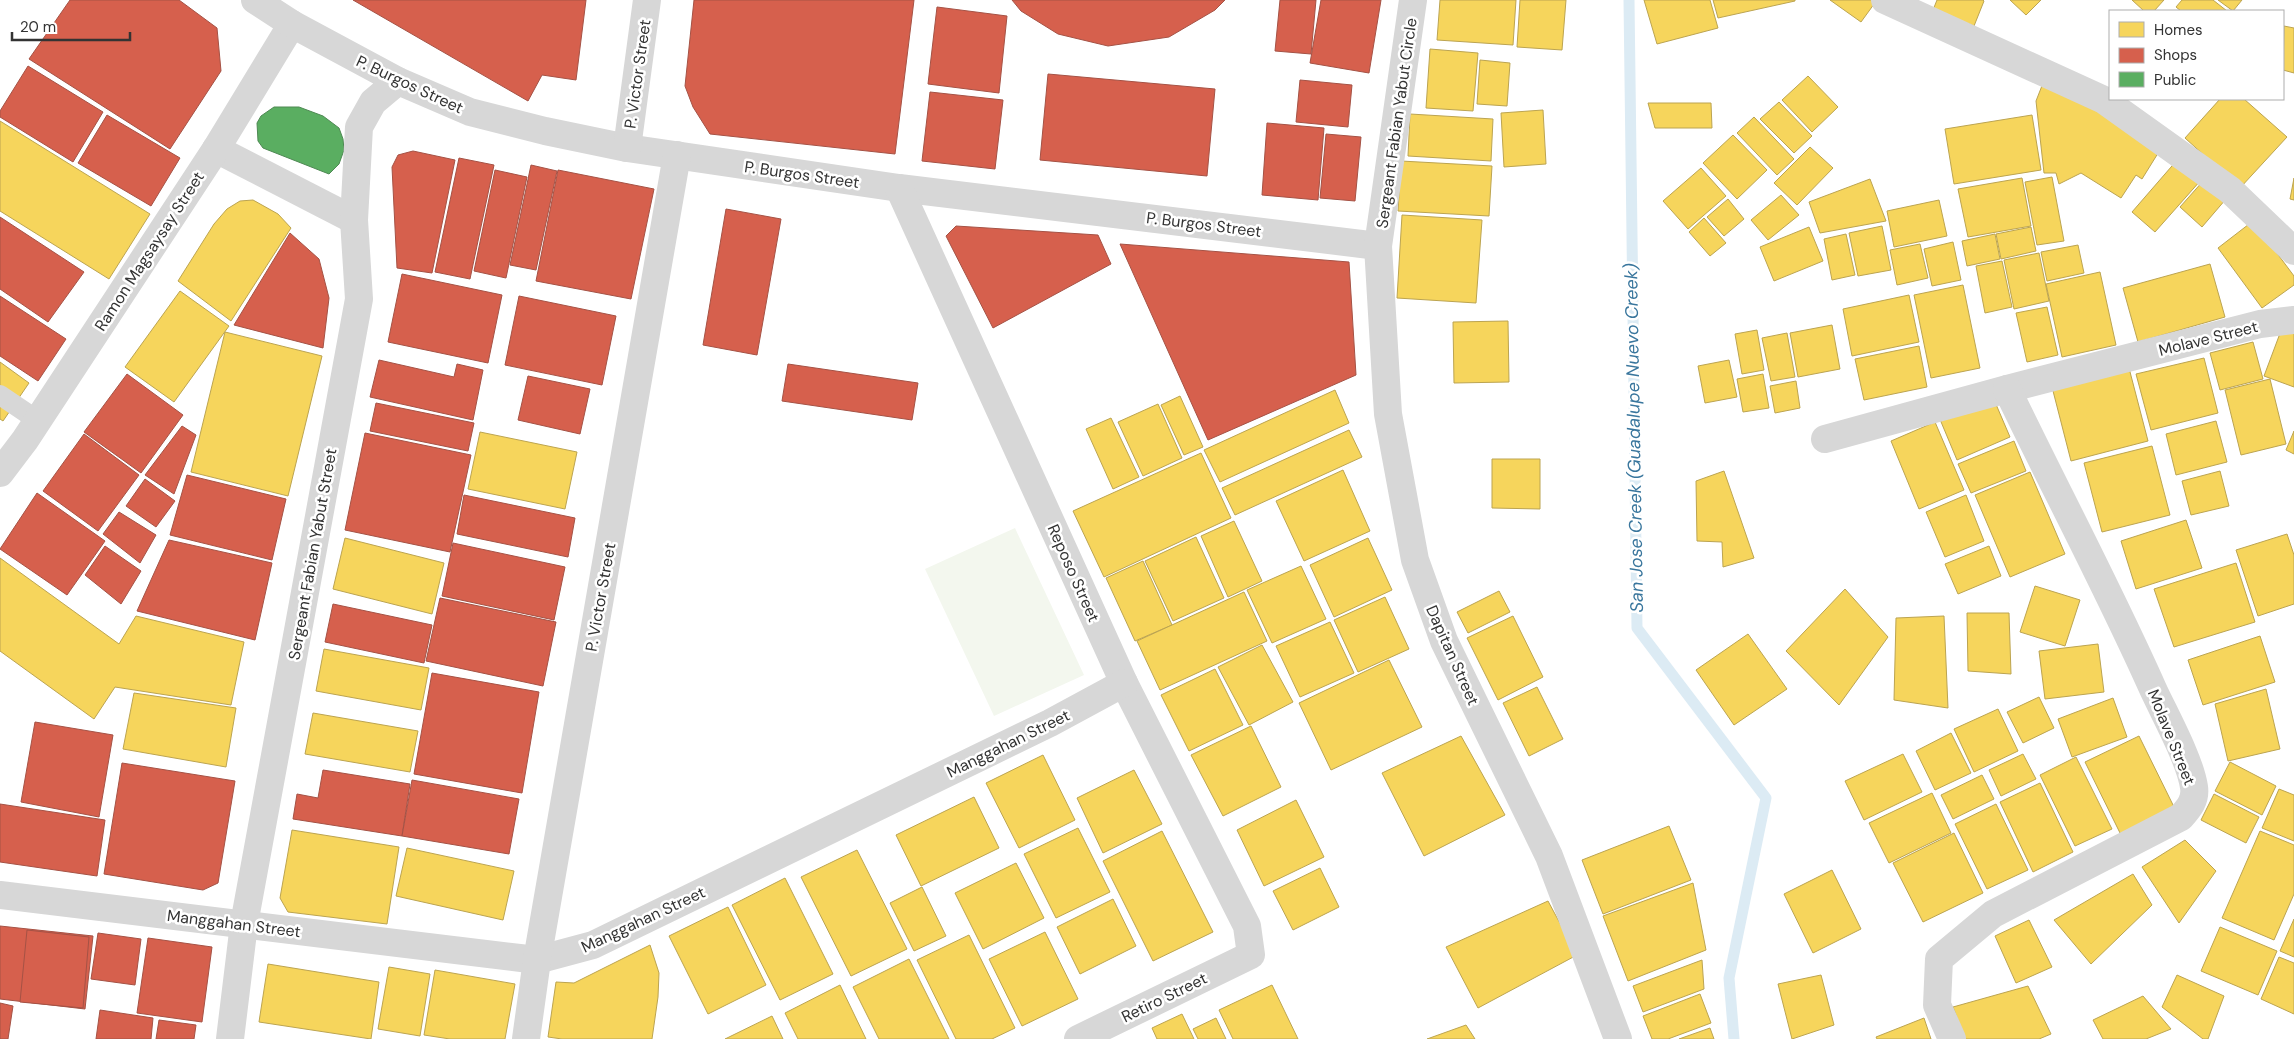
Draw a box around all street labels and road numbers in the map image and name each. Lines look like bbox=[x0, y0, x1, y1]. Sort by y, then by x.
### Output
street label: Sergeant Fabian Yabut Circle bbox=[1371, 17, 1422, 230]
street label: P. Victor Street bbox=[619, 18, 656, 130]
street label: P. Burgos Street bbox=[353, 50, 467, 118]
street label: P. Burgos Street bbox=[743, 156, 861, 193]
street label: Ramon Magsaysay Street bbox=[90, 167, 209, 335]
street label: P. Burgos Street bbox=[1145, 207, 1263, 242]
street label: Molave Street bbox=[2156, 316, 2260, 361]
street label: Sergeant Fabian Yabut Street bbox=[284, 446, 341, 662]
street label: Reposo Street bbox=[1043, 521, 1104, 625]
street label: P. Victor Street bbox=[581, 541, 620, 653]
street label: Dapitan Street bbox=[1421, 602, 1484, 709]
street label: Molave Street bbox=[2143, 686, 2200, 788]
street label: Manggahan Street bbox=[943, 705, 1073, 782]
street label: Manggahan Street bbox=[578, 881, 709, 957]
street label: Manggahan Street bbox=[166, 905, 302, 942]
street label: Retiro Street bbox=[1118, 968, 1210, 1027]

